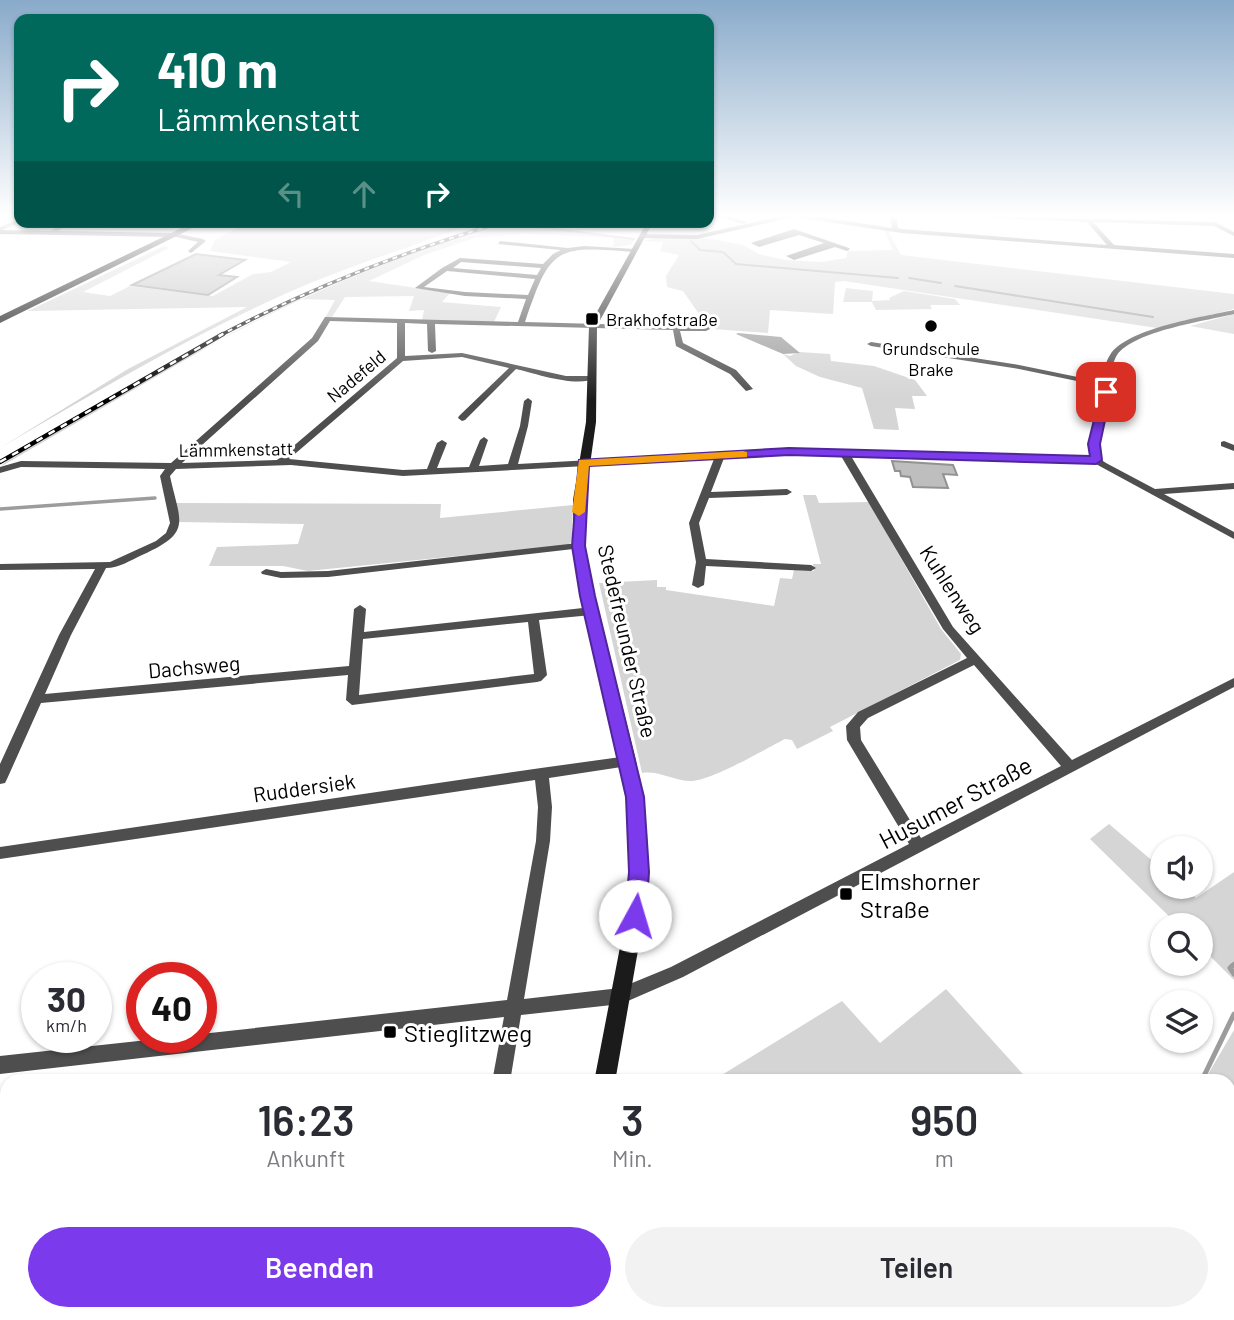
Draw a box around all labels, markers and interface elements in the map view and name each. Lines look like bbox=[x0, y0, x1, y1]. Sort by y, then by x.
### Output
text: 410 m bbox=[157, 39, 278, 98]
icon: right bbox=[42, 42, 133, 133]
text: Lämmkenstatt bbox=[157, 99, 361, 137]
icon: left bbox=[272, 175, 310, 213]
icon: ahead bbox=[345, 175, 383, 213]
icon: right bbox=[418, 175, 456, 213]
place label: Brakhofstraße bbox=[606, 308, 718, 330]
marker: Brakhofstraße bbox=[584, 311, 600, 327]
marker: Grundschule Brake bbox=[923, 318, 939, 334]
place label: Grundschule Brake bbox=[882, 337, 980, 380]
street label: Nadefeld bbox=[322, 345, 390, 407]
pin bbox=[1076, 362, 1136, 422]
icon: arrive bbox=[1087, 373, 1125, 411]
street label: Lämmkenstatt bbox=[179, 437, 293, 461]
street label: Kuhlenweg bbox=[915, 540, 991, 638]
street label: Stedefreunder Straße bbox=[594, 542, 662, 740]
street label: Dachsweg bbox=[147, 650, 241, 682]
street label: Husumer Straße bbox=[874, 750, 1036, 854]
street label: Ruddersiek bbox=[251, 767, 357, 807]
map controls bbox=[1150, 836, 1213, 1053]
button: sound bbox=[1150, 836, 1213, 899]
place label: Elmshorner Straße bbox=[860, 866, 981, 923]
position arrow bbox=[598, 879, 672, 953]
marker: Elmshorner Straße bbox=[838, 886, 854, 902]
button: search bbox=[1150, 913, 1213, 976]
speed limit sign: 40 bbox=[126, 962, 217, 1053]
text: 30 bbox=[47, 977, 86, 1019]
button: layers bbox=[1150, 990, 1213, 1053]
text: km/h bbox=[46, 1014, 87, 1036]
place label: Stieglitzweg bbox=[404, 1018, 532, 1047]
marker: Stieglitzweg bbox=[382, 1024, 398, 1040]
text: 16:23 bbox=[258, 1094, 354, 1144]
text: 3 bbox=[621, 1094, 643, 1144]
text: 950 bbox=[910, 1094, 978, 1144]
text: Ankunft bbox=[266, 1144, 346, 1172]
text: Min. bbox=[612, 1144, 653, 1172]
text: m bbox=[935, 1144, 954, 1172]
button: Beenden bbox=[28, 1227, 611, 1307]
button: Teilen bbox=[625, 1227, 1208, 1307]

